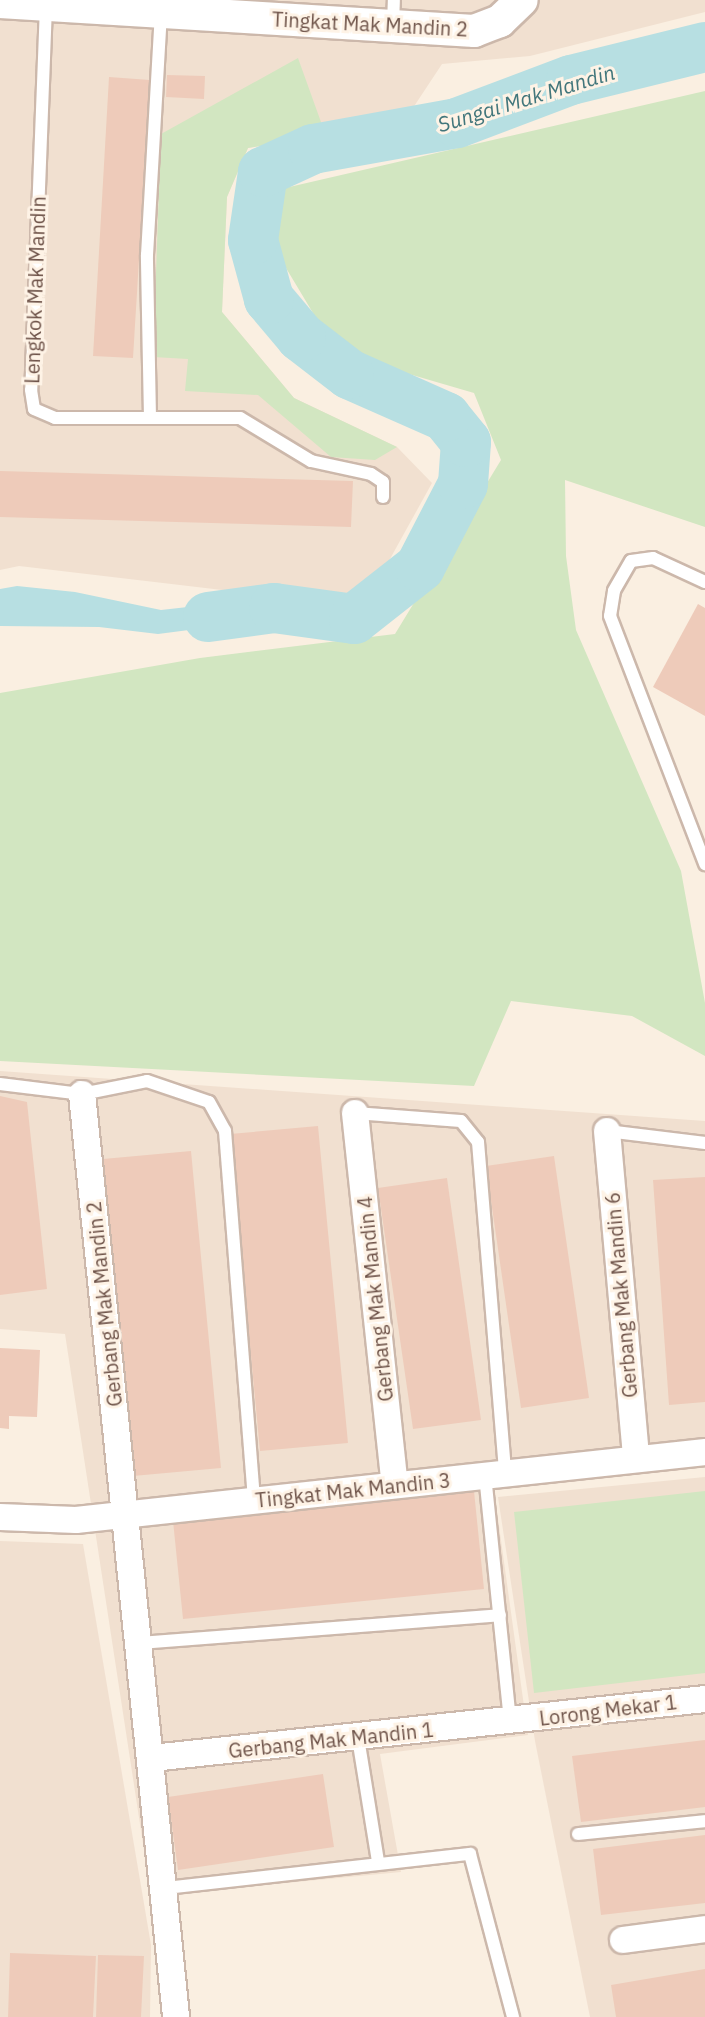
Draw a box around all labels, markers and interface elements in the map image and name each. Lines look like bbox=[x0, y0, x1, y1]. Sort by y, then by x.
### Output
street label: Tingkat Mak Mandin 2 bbox=[271, 7, 469, 41]
water label: Sungai Mak Mandin bbox=[434, 59, 618, 137]
street label: Lengkok Mak Mandin bbox=[20, 196, 50, 384]
street label: Gerbang Mak Mandin 6 bbox=[600, 1191, 642, 1399]
street label: Gerbang Mak Mandin 4 bbox=[352, 1195, 398, 1403]
street label: Gerbang Mak Mandin 2 bbox=[81, 1200, 127, 1408]
street label: Tingkat Mak Mandin 3 bbox=[254, 1468, 452, 1512]
street label: Lorong Mekar 1 bbox=[538, 1690, 678, 1730]
street label: Gerbang Mak Mandin 1 bbox=[227, 1717, 435, 1763]

